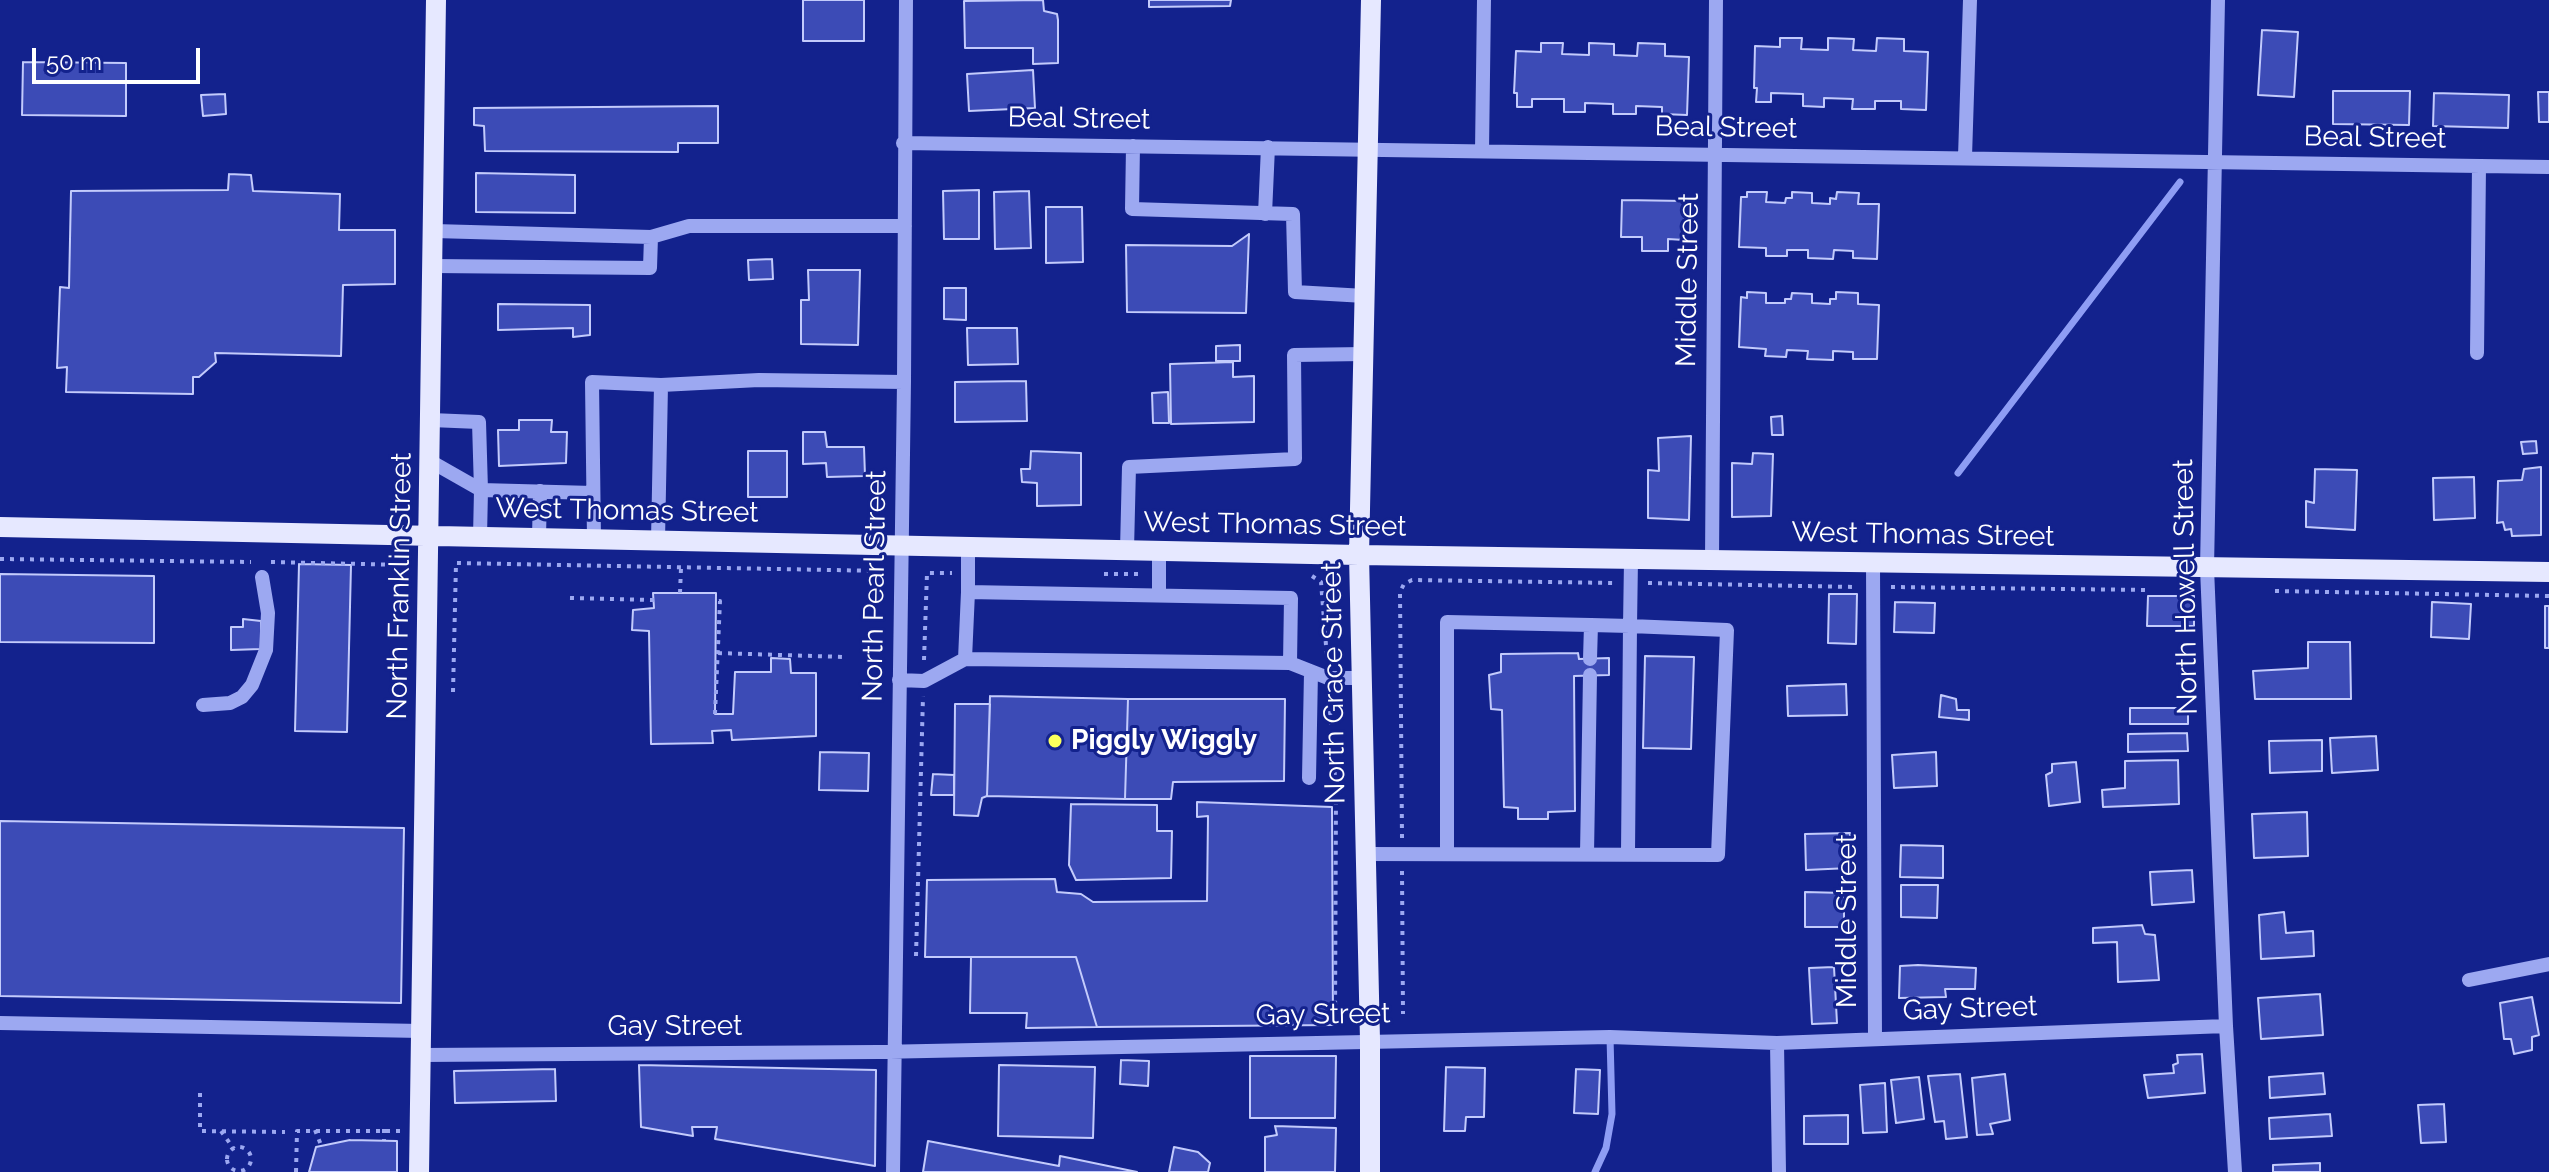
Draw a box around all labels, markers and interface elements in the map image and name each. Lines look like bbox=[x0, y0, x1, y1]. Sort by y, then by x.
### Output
scale bar bbox=[36, 32, 204, 82]
text: 50 m bbox=[46, 47, 102, 76]
street label: Beal Street bbox=[1007, 101, 1151, 137]
street label: Beal Street bbox=[1654, 110, 1798, 146]
street label: Beal Street bbox=[2303, 120, 2447, 156]
street label: Middle Street bbox=[1670, 193, 1706, 367]
street label: North Franklin Street bbox=[381, 452, 419, 720]
street label: North Howell Street bbox=[2167, 459, 2205, 715]
street label: North Pearl Street bbox=[856, 470, 894, 702]
street label: West Thomas Street bbox=[495, 492, 759, 530]
street label: West Thomas Street bbox=[1143, 506, 1407, 544]
street label: West Thomas Street bbox=[1791, 516, 2055, 554]
street label: North Grace Street bbox=[1315, 562, 1353, 804]
place label: Piggly Wiggly bbox=[1071, 724, 1257, 758]
marker: Piggly Wiggly bbox=[1046, 732, 1064, 750]
street label: Middle Street bbox=[1831, 834, 1865, 1008]
street label: Gay Street bbox=[1902, 990, 2038, 1028]
street label: Gay Street bbox=[1255, 997, 1391, 1033]
street label: Gay Street bbox=[608, 1010, 742, 1044]

